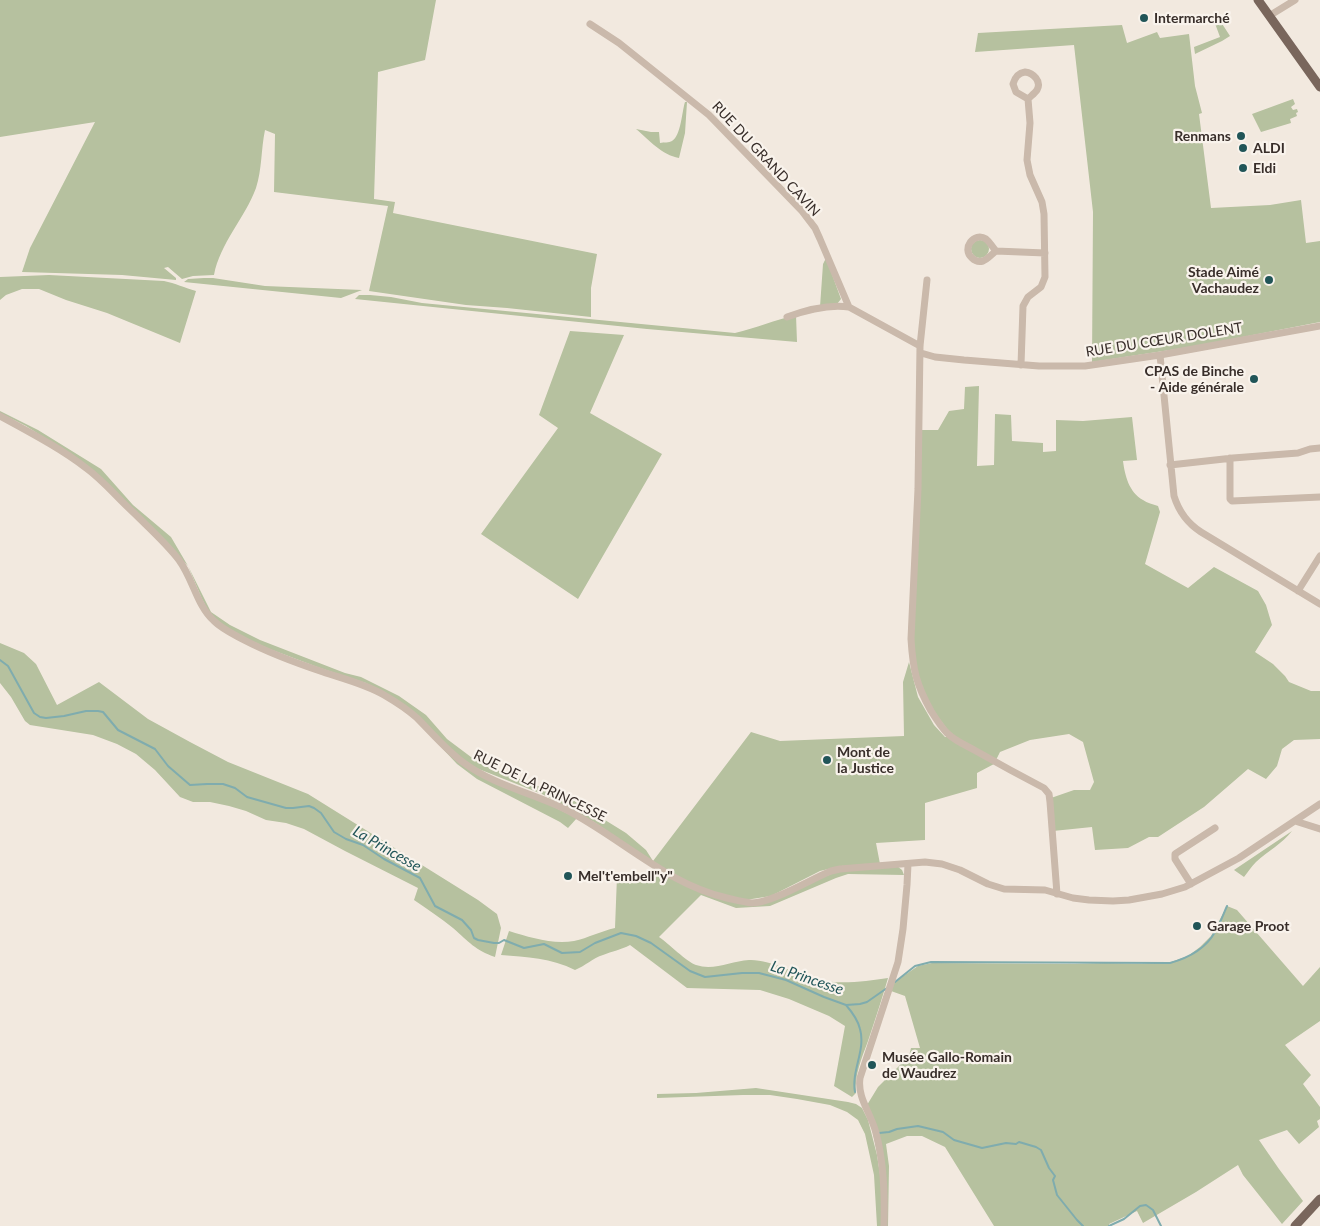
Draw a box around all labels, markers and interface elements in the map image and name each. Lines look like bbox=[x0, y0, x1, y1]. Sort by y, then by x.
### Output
place label: Intermarché bbox=[1154, 10, 1230, 26]
marker: Intermarché bbox=[1138, 12, 1150, 24]
street label: RUE DU GRAND CAVIN bbox=[708, 98, 824, 220]
place label: Renmans bbox=[1174, 128, 1231, 144]
marker: Renmans bbox=[1235, 130, 1247, 142]
place label: ALDI bbox=[1253, 140, 1285, 156]
marker: ALDI bbox=[1237, 142, 1249, 154]
place label: Eldi bbox=[1253, 160, 1276, 176]
marker: Eldi bbox=[1237, 162, 1249, 174]
place label: Stade Aimé Vachaudez bbox=[1188, 264, 1259, 296]
marker: Stade Aimé Vachaudez bbox=[1263, 274, 1275, 286]
street label: RUE DU CŒUR DOLENT bbox=[1084, 319, 1244, 361]
place label: CPAS de Binche - Aide générale bbox=[1144, 363, 1244, 396]
marker: CPAS de Binche - Aide générale bbox=[1248, 373, 1260, 385]
place label: Mont de la Justice bbox=[837, 744, 894, 776]
street label: RUE DE LA PRINCESSE bbox=[471, 747, 609, 825]
marker: Mont de la Justice bbox=[821, 754, 833, 766]
water label: La Princesse bbox=[350, 822, 424, 876]
place label: Mel't'embell"y" bbox=[578, 868, 673, 884]
marker: Mel't'embell"y" bbox=[562, 870, 574, 882]
place label: Garage Proot bbox=[1207, 918, 1289, 934]
marker: Garage Proot bbox=[1191, 920, 1203, 932]
water label: La Princesse bbox=[768, 957, 846, 999]
place label: Musée Gallo-Romain de Waudrez bbox=[882, 1049, 1012, 1082]
marker: Musée Gallo-Romain de Waudrez bbox=[866, 1059, 878, 1071]

